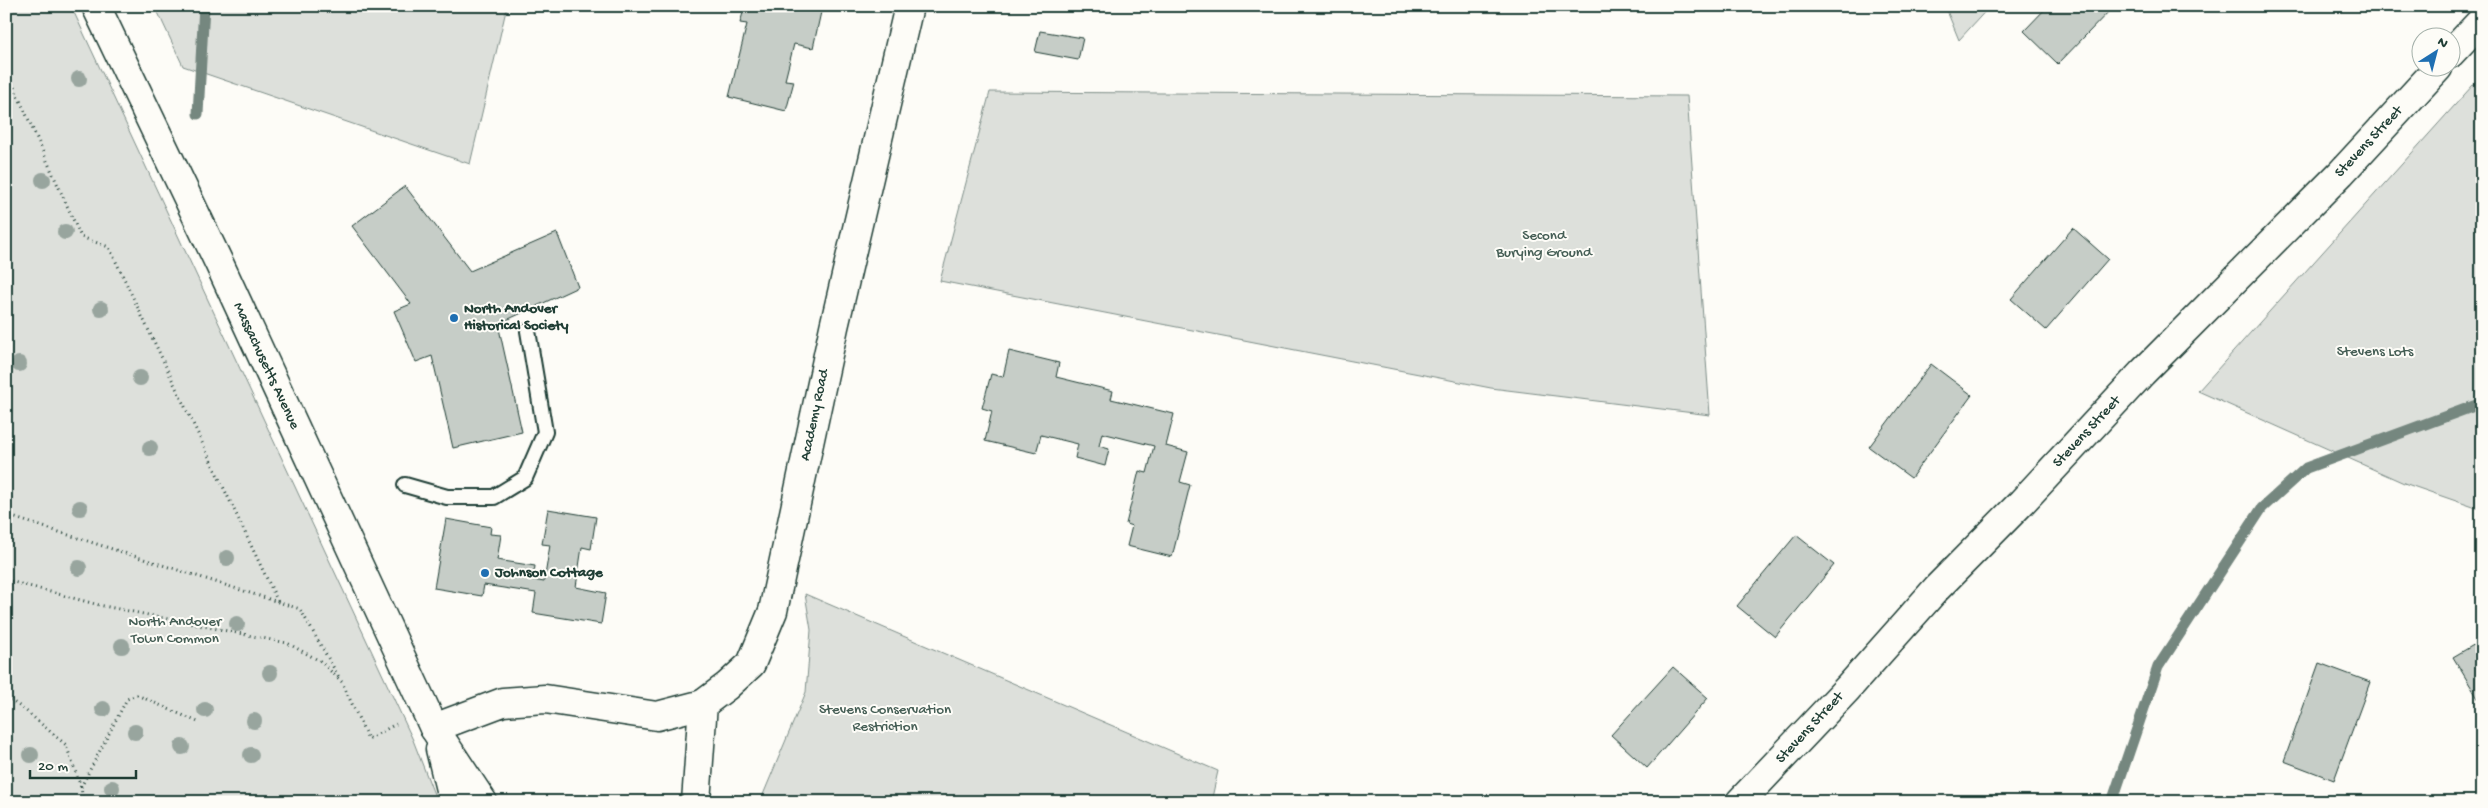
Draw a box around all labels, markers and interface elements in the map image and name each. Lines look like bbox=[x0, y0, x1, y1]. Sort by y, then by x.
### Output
north arrow bbox=[2410, 28, 2460, 78]
text: N bbox=[2433, 34, 2451, 53]
street label: Stevens Street bbox=[2331, 101, 2408, 182]
park label: Second Burying Ground bbox=[1495, 227, 1593, 262]
street label: Massachusetts Avenue bbox=[229, 300, 303, 433]
place label: North Andover Historical Society bbox=[464, 300, 569, 335]
marker: North Andover Historical Society bbox=[448, 312, 460, 324]
park label: Stevens Lots bbox=[2337, 343, 2414, 361]
street label: Academy Road bbox=[797, 366, 834, 462]
street label: Stevens Street bbox=[2049, 391, 2126, 472]
place label: Johnson Cottage bbox=[494, 564, 604, 582]
marker: Johnson Cottage bbox=[479, 567, 491, 579]
park label: North Andover Town Common bbox=[129, 613, 223, 648]
street label: Stevens Street bbox=[1772, 687, 1849, 768]
park label: Stevens Conservation Restriction bbox=[819, 701, 951, 736]
scale bar bbox=[30, 748, 136, 780]
text: 20 m bbox=[38, 758, 68, 776]

